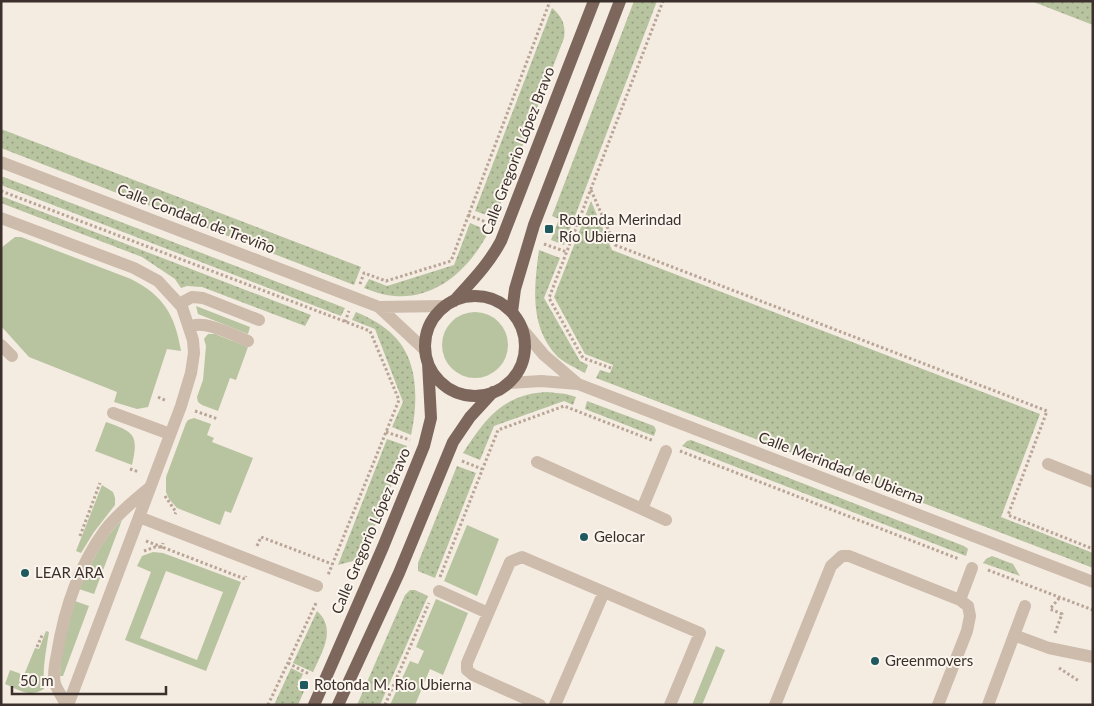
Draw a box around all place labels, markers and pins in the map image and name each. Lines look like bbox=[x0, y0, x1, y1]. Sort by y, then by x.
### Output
place label: Rotonda Merindad Río Ubierna bbox=[559, 210, 682, 245]
marker: Rotonda Merindad Río Ubierna bbox=[543, 223, 555, 235]
place label: Gelocar bbox=[594, 527, 645, 545]
marker: Gelocar bbox=[578, 531, 590, 543]
place label: LEAR ARA bbox=[35, 563, 105, 581]
marker: LEAR ARA bbox=[19, 567, 31, 579]
place label: Greenmovers bbox=[885, 651, 973, 669]
marker: Greenmovers bbox=[869, 655, 881, 667]
place label: Rotonda M. Río Ubierna bbox=[314, 675, 472, 693]
marker: Rotonda M. Río Ubierna bbox=[298, 679, 310, 691]

